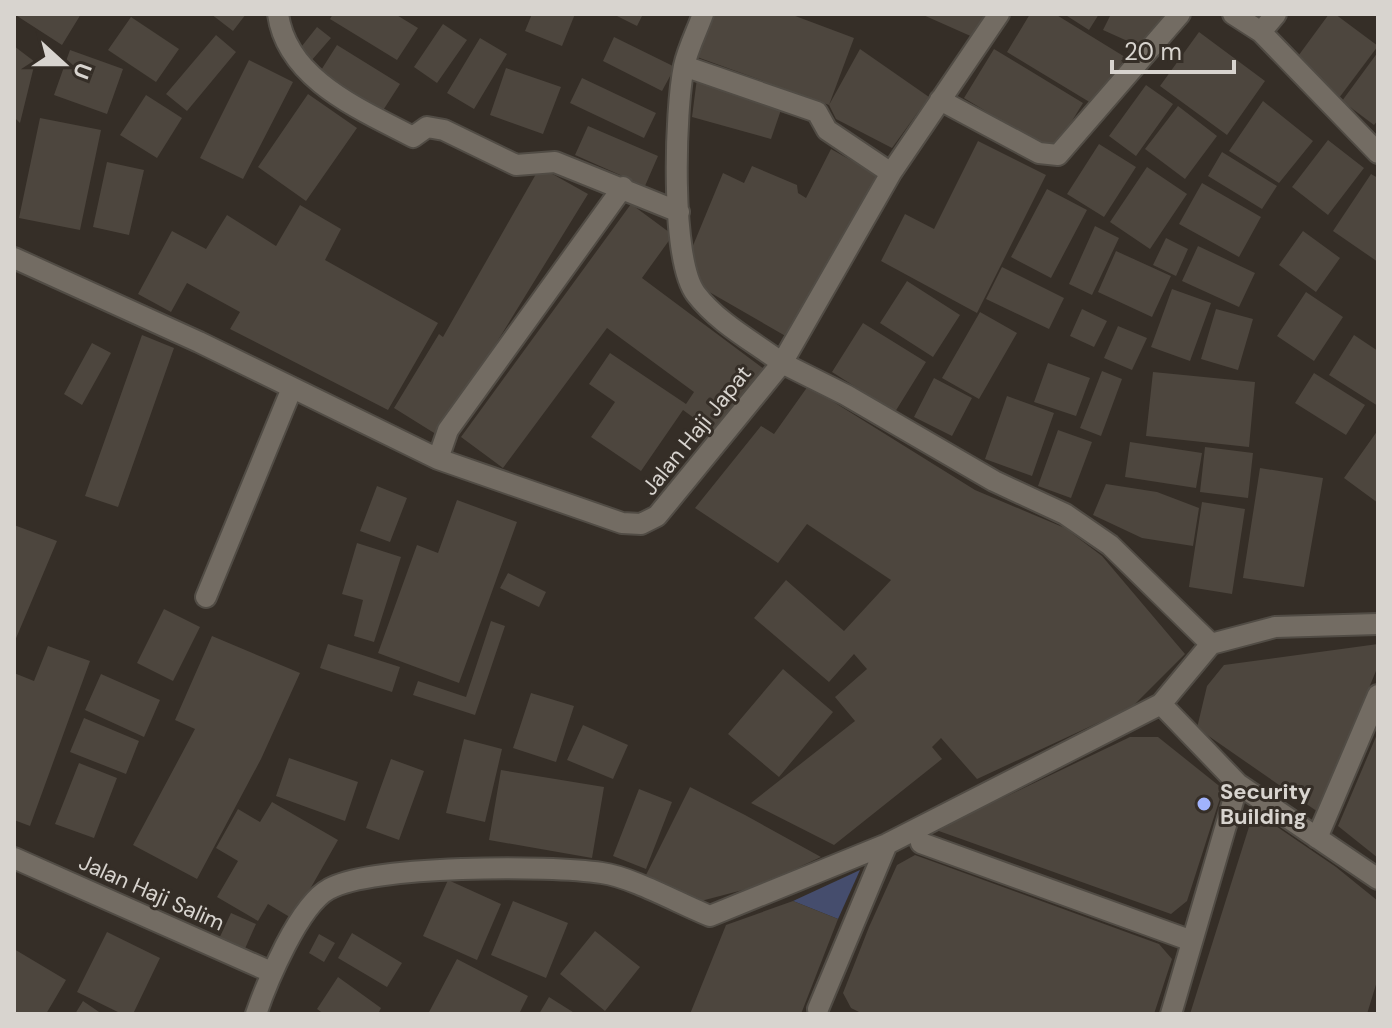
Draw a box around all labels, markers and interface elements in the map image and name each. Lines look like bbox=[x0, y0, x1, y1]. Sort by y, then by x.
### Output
north arrow bbox=[24, 24, 104, 104]
scale bar bbox=[1112, 24, 1234, 74]
text: 20 m bbox=[1124, 36, 1182, 67]
text: U bbox=[66, 59, 98, 83]
street label: Jalan Haji Japat bbox=[635, 359, 758, 501]
place label: Security Building bbox=[1220, 777, 1311, 831]
marker: Security Building bbox=[1195, 795, 1213, 813]
street label: Jalan Haji Salim bbox=[75, 847, 229, 937]

